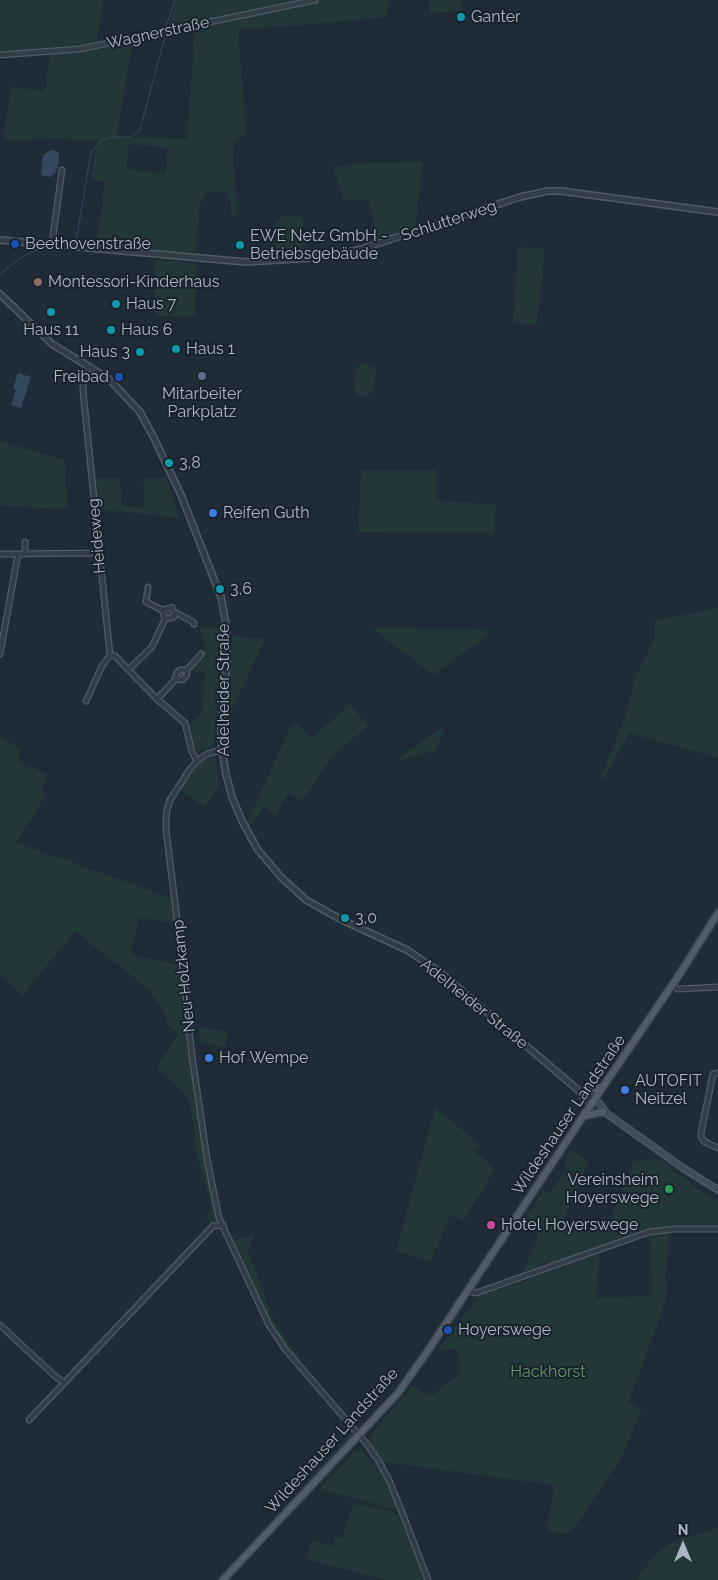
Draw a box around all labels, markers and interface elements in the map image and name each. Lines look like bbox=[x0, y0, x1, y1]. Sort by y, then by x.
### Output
place label: Ganter bbox=[471, 7, 521, 27]
marker: Ganter bbox=[455, 11, 467, 23]
street label: Wagnerstraße bbox=[105, 13, 211, 53]
street label: Schlutterweg bbox=[399, 197, 499, 245]
place label: EWE Netz GmbH - Betriebsgebäude bbox=[250, 226, 388, 264]
place label: Beethovenstraße bbox=[25, 234, 151, 254]
marker: Beethovenstraße bbox=[9, 238, 21, 250]
marker: EWE Netz GmbH - Betriebsgebäude bbox=[234, 239, 246, 251]
place label: Montessori-Kinderhaus bbox=[48, 272, 219, 292]
marker: Montessori-Kinderhaus bbox=[32, 276, 44, 288]
place label: Haus 7 bbox=[126, 294, 176, 314]
marker: Haus 7 bbox=[110, 298, 122, 310]
marker: Haus 11 bbox=[45, 306, 57, 318]
place label: Haus 11 bbox=[23, 320, 79, 340]
place label: Haus 6 bbox=[121, 320, 172, 340]
marker: Haus 6 bbox=[105, 324, 117, 336]
place label: Haus 1 bbox=[186, 339, 235, 359]
place label: Haus 3 bbox=[80, 342, 130, 362]
marker: Haus 1 bbox=[170, 343, 182, 355]
marker: Haus 3 bbox=[134, 346, 146, 358]
place label: Freibad bbox=[53, 367, 109, 387]
marker: Mitarbeiter Parkplatz bbox=[196, 370, 208, 382]
marker: Freibad bbox=[113, 371, 125, 383]
place label: Mitarbeiter Parkplatz bbox=[162, 384, 242, 422]
place label: 3,8 bbox=[179, 453, 201, 473]
marker: 3,8 bbox=[163, 457, 175, 469]
street label: Heideweg bbox=[84, 497, 110, 575]
place label: Reifen Guth bbox=[223, 503, 310, 523]
marker: Reifen Guth bbox=[207, 507, 219, 519]
place label: 3,6 bbox=[230, 579, 252, 599]
marker: 3,6 bbox=[214, 583, 226, 595]
street label: Adelheider Straße bbox=[214, 624, 234, 756]
place label: 3,0 bbox=[355, 908, 377, 928]
marker: 3,0 bbox=[339, 912, 351, 924]
street label: Neu-Holzkamp bbox=[169, 919, 199, 1033]
street label: Adelheider Straße bbox=[416, 955, 532, 1053]
street label: Wildeshauser Landstraße bbox=[508, 1031, 630, 1199]
place label: Hof Wempe bbox=[219, 1048, 308, 1068]
marker: Hof Wempe bbox=[203, 1052, 215, 1064]
place label: AUTOFIT Neitzel bbox=[635, 1071, 702, 1109]
marker: AUTOFIT Neitzel bbox=[619, 1084, 631, 1096]
place label: Vereinsheim Hoyerswege bbox=[566, 1170, 659, 1208]
marker: Vereinsheim Hoyerswege bbox=[663, 1183, 675, 1195]
place label: Hotel Hoyerswege bbox=[501, 1215, 638, 1235]
marker: Hotel Hoyerswege bbox=[485, 1219, 497, 1231]
place label: Hoyerswege bbox=[458, 1320, 551, 1340]
marker: Hoyerswege bbox=[442, 1324, 454, 1336]
park label: Hackhorst bbox=[510, 1362, 586, 1382]
street label: Wildeshauser Landstraße bbox=[262, 1364, 402, 1518]
north arrow bbox=[658, 1520, 708, 1570]
text: N bbox=[678, 1522, 688, 1538]

